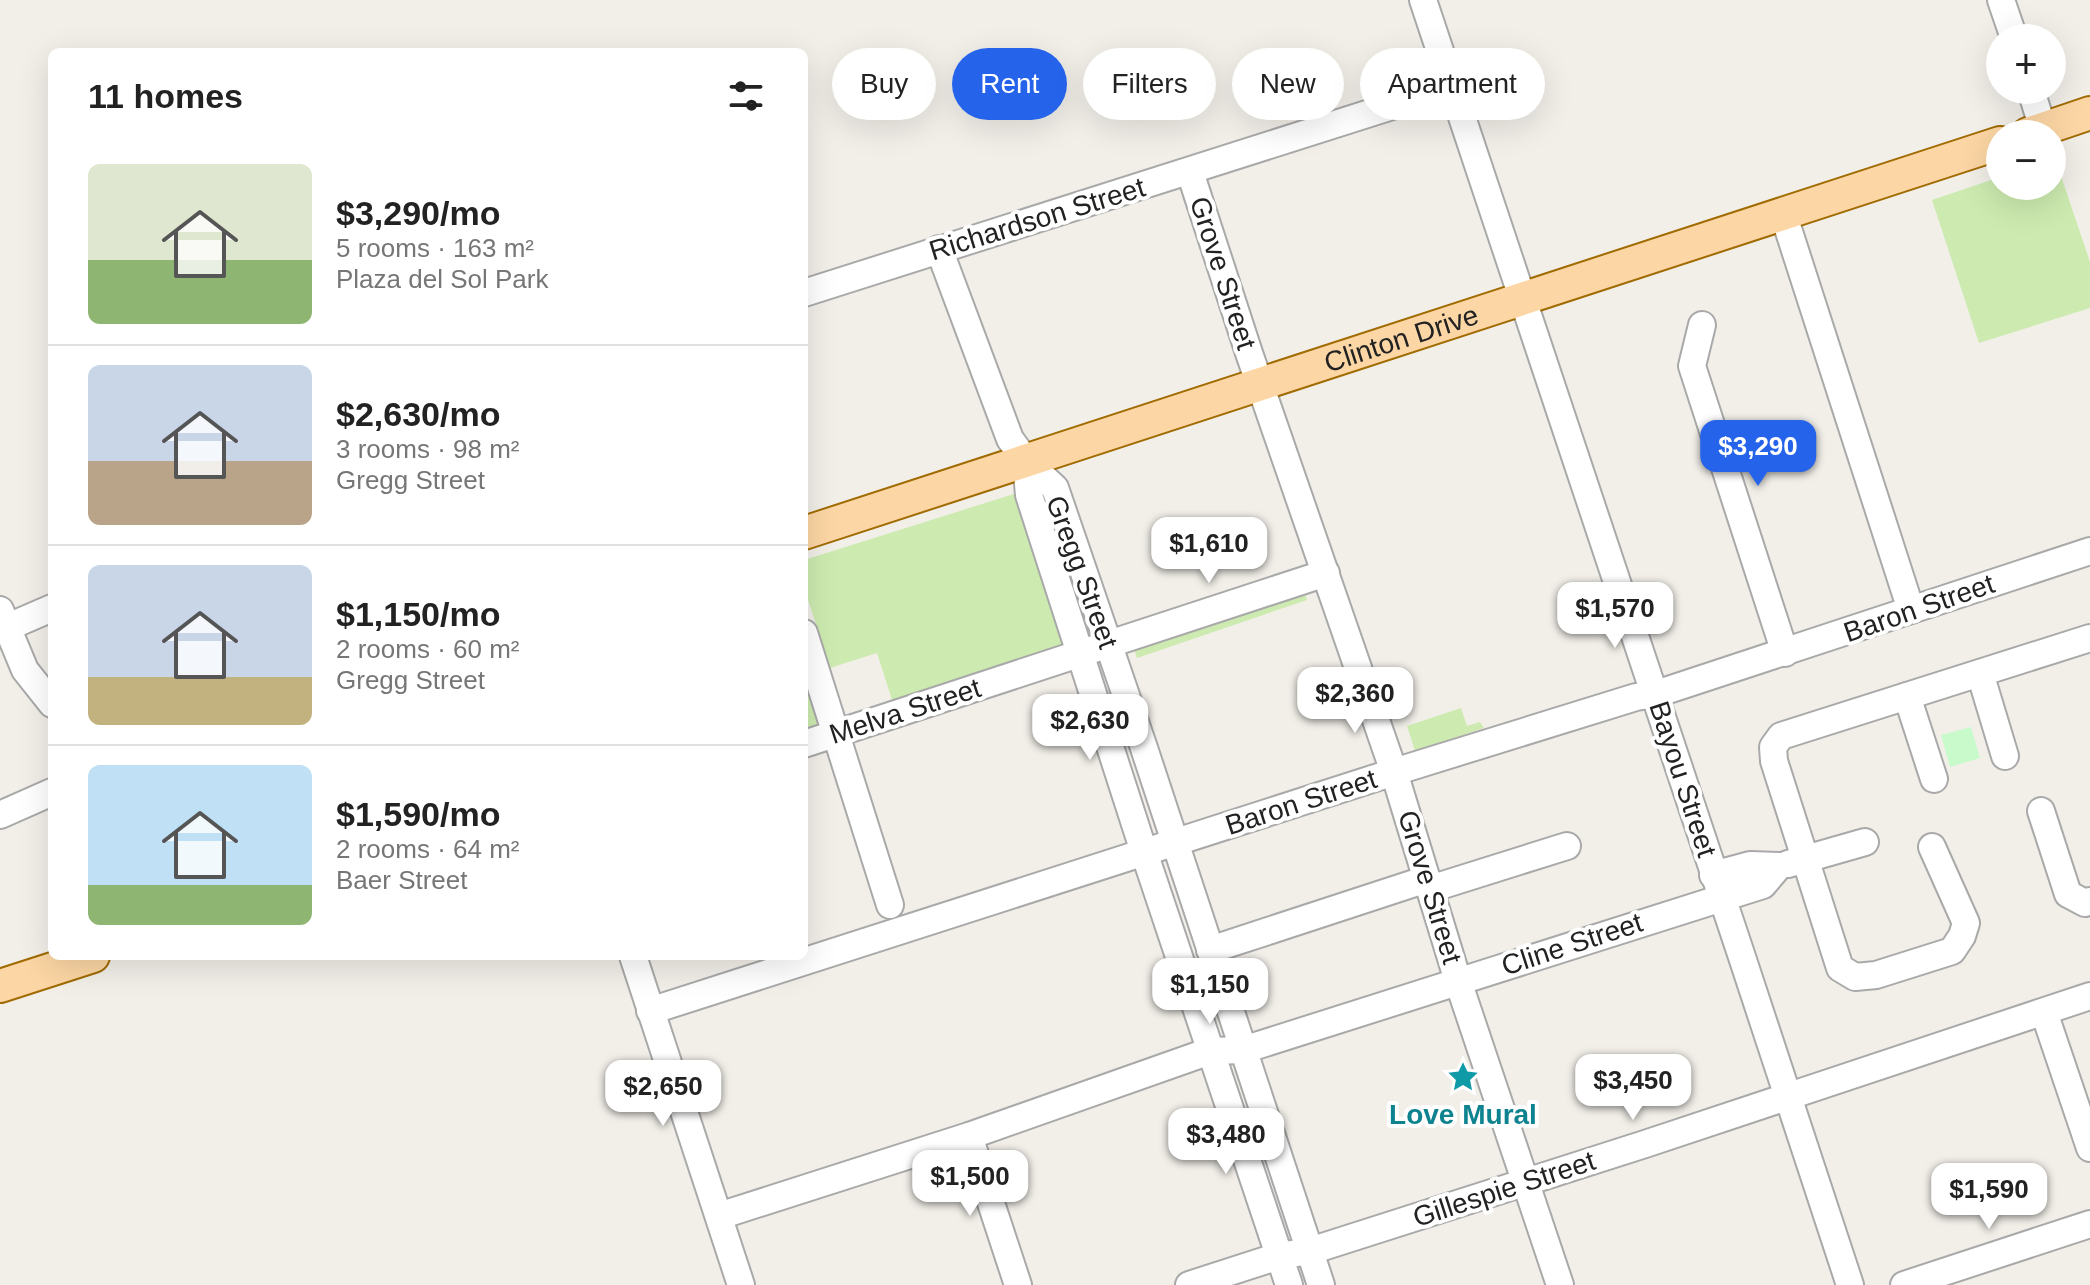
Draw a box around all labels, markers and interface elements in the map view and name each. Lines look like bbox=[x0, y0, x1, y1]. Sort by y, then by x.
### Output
map controls bbox=[1986, 24, 2066, 200]
button: + bbox=[1986, 24, 2066, 104]
chip: Buy bbox=[832, 48, 936, 120]
chip: Rent bbox=[952, 48, 1067, 120]
chip: Filters bbox=[1083, 48, 1216, 120]
chip: New bbox=[1232, 48, 1344, 120]
chip: Apartment bbox=[1360, 48, 1545, 120]
icon: filters bbox=[724, 74, 768, 118]
text: 11 homes bbox=[88, 77, 243, 115]
button: − bbox=[1986, 120, 2066, 200]
street label: Richardson Street bbox=[925, 171, 1149, 267]
street label: Grove Street bbox=[1184, 193, 1262, 353]
text: $3,290/mo bbox=[336, 194, 500, 232]
icon: home bbox=[152, 196, 248, 292]
text: 5 rooms · 163 m² bbox=[336, 233, 534, 263]
text: Plaza del Sol Park bbox=[336, 264, 548, 294]
street label: Clinton Drive bbox=[1320, 299, 1482, 378]
text: $2,630/mo bbox=[336, 395, 500, 433]
icon: home bbox=[152, 397, 248, 493]
pin: $3,290 bbox=[1693, 420, 1823, 488]
text: $3,290 bbox=[1718, 431, 1798, 461]
text: 3 rooms · 98 m² bbox=[336, 434, 520, 464]
text: Gregg Street bbox=[336, 465, 485, 495]
street label: Gregg Street bbox=[1040, 491, 1124, 653]
pin: $1,610 bbox=[1144, 517, 1274, 585]
text: $1,610 bbox=[1169, 528, 1249, 558]
street label: Baron Street bbox=[1840, 568, 1999, 648]
pin: $1,570 bbox=[1550, 582, 1680, 650]
text: $1,570 bbox=[1575, 593, 1655, 623]
text: $1,150/mo bbox=[336, 595, 500, 633]
icon: home bbox=[152, 597, 248, 693]
text: 2 rooms · 60 m² bbox=[336, 634, 520, 664]
text: Gregg Street bbox=[336, 665, 485, 695]
pin: $2,360 bbox=[1290, 667, 1420, 735]
street label: Melva Street bbox=[825, 672, 985, 750]
text: $2,360 bbox=[1315, 678, 1395, 708]
pin: $2,630 bbox=[1025, 694, 1155, 762]
street label: Bayou Street bbox=[1643, 697, 1723, 861]
text: $2,630 bbox=[1050, 705, 1130, 735]
street label: Baron Street bbox=[1221, 763, 1381, 841]
text: $1,590/mo bbox=[336, 795, 500, 833]
icon: home bbox=[152, 797, 248, 893]
street label: Grove Street bbox=[1392, 807, 1468, 968]
text: 2 rooms · 64 m² bbox=[336, 834, 520, 864]
text: Baer Street bbox=[336, 865, 468, 895]
street label: Cline Street bbox=[1498, 907, 1647, 981]
pin: $1,150 bbox=[1145, 958, 1275, 1026]
text: $1,150 bbox=[1170, 969, 1250, 999]
pin: $3,450 bbox=[1568, 1054, 1698, 1122]
pin: $2,650 bbox=[598, 1060, 728, 1128]
place icon: Love Mural bbox=[1446, 1060, 1480, 1094]
text: $3,450 bbox=[1593, 1065, 1673, 1095]
text: $2,650 bbox=[623, 1071, 703, 1101]
place label: Love Mural bbox=[1389, 1099, 1537, 1130]
pin: $3,480 bbox=[1161, 1108, 1291, 1176]
text: $3,480 bbox=[1186, 1119, 1266, 1149]
street label: Gillespie Street bbox=[1409, 1145, 1599, 1233]
pin: $1,500 bbox=[905, 1150, 1035, 1218]
text: $1,500 bbox=[930, 1161, 1010, 1191]
pin: $1,590 bbox=[1924, 1163, 2054, 1231]
text: $1,590 bbox=[1949, 1174, 2029, 1204]

